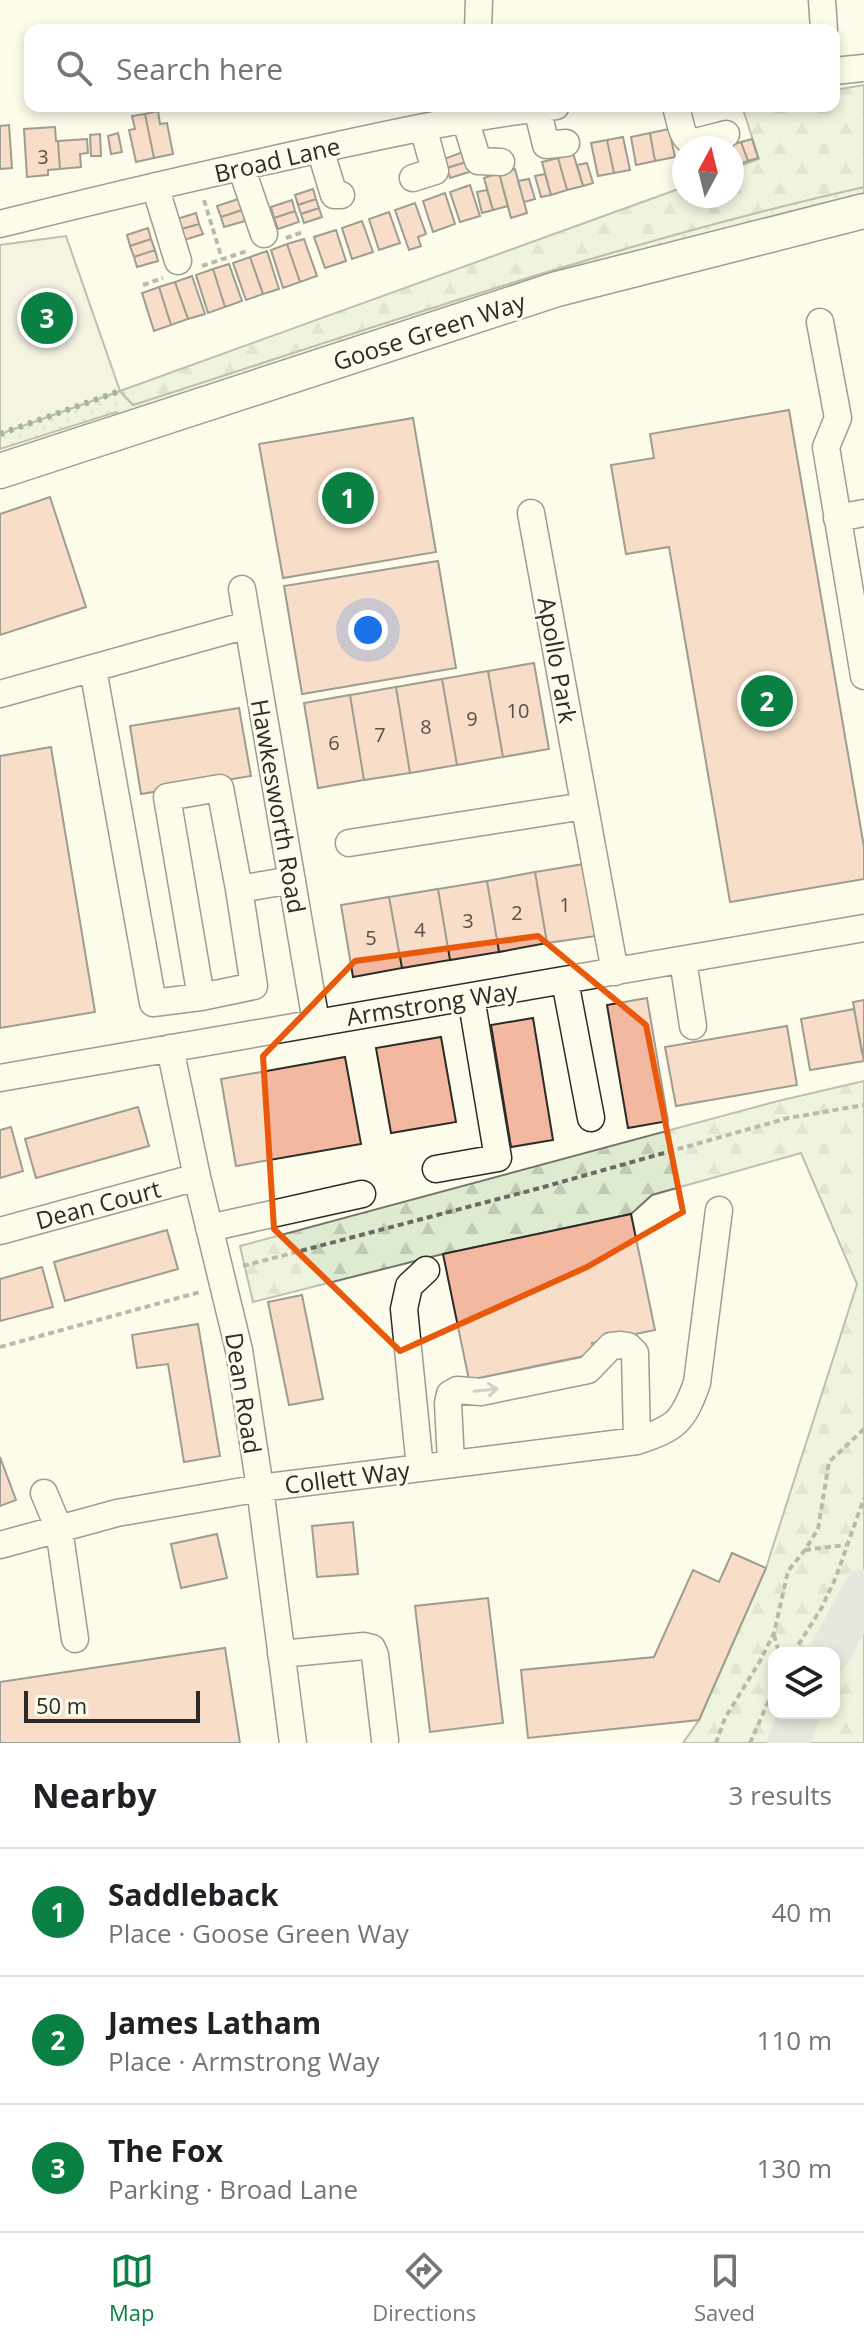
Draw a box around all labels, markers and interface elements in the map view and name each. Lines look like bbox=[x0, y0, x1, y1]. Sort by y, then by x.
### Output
search box bbox=[24, 24, 840, 112]
icon: search bbox=[52, 46, 96, 90]
text: Search here bbox=[116, 48, 283, 89]
street label: Broad Lane bbox=[211, 129, 343, 189]
north arrow bbox=[672, 136, 744, 208]
house number: 3 bbox=[37, 143, 49, 170]
street label: Goose Green Way bbox=[329, 284, 530, 378]
pin: 3 bbox=[21, 288, 73, 348]
pin: 1 bbox=[322, 468, 374, 528]
street label: Apollo Park bbox=[531, 594, 585, 726]
your location bbox=[348, 610, 388, 650]
pin: 2 bbox=[741, 671, 793, 731]
street label: Hawkesworth Road bbox=[244, 696, 314, 916]
house number: 10 bbox=[507, 697, 529, 724]
house number: 9 bbox=[466, 705, 478, 732]
house number: 8 bbox=[420, 713, 432, 740]
house number: 7 bbox=[374, 721, 386, 748]
house number: 6 bbox=[328, 729, 340, 756]
house number: 1 bbox=[559, 891, 571, 918]
house number: 2 bbox=[511, 899, 523, 926]
house number: 3 bbox=[462, 907, 474, 934]
house number: 4 bbox=[414, 916, 426, 943]
house number: 5 bbox=[365, 924, 377, 951]
street label: Armstrong Way bbox=[344, 973, 521, 1033]
street label: Dean Court bbox=[32, 1172, 164, 1236]
street label: Dean Road bbox=[218, 1330, 270, 1456]
one-way arrow bbox=[472, 1382, 498, 1397]
street label: Collett Way bbox=[282, 1453, 413, 1501]
map controls bbox=[768, 1647, 840, 1719]
button: layers bbox=[768, 1647, 840, 1719]
scale bar bbox=[24, 1687, 200, 1723]
text: 50 m bbox=[36, 1690, 87, 1720]
text: Nearby bbox=[32, 1772, 157, 1818]
text: 3 results bbox=[729, 1777, 832, 1813]
text: Saddleback bbox=[108, 1874, 279, 1915]
text: 1 bbox=[51, 1894, 65, 1930]
text: 40 m bbox=[771, 1894, 832, 1930]
text: Place · Goose Green Way bbox=[108, 1915, 409, 1951]
text: James Latham bbox=[108, 2002, 321, 2043]
text: 2 bbox=[51, 2022, 65, 2058]
text: 110 m bbox=[757, 2022, 832, 2058]
text: Place · Armstrong Way bbox=[108, 2043, 379, 2079]
text: The Fox bbox=[108, 2130, 223, 2171]
text: 3 bbox=[51, 2150, 65, 2186]
text: 130 m bbox=[757, 2150, 832, 2186]
text: Parking · Broad Lane bbox=[108, 2171, 358, 2207]
tab: Map bbox=[109, 2249, 154, 2327]
tab: Directions bbox=[372, 2249, 476, 2327]
tab: Saved bbox=[694, 2249, 755, 2327]

